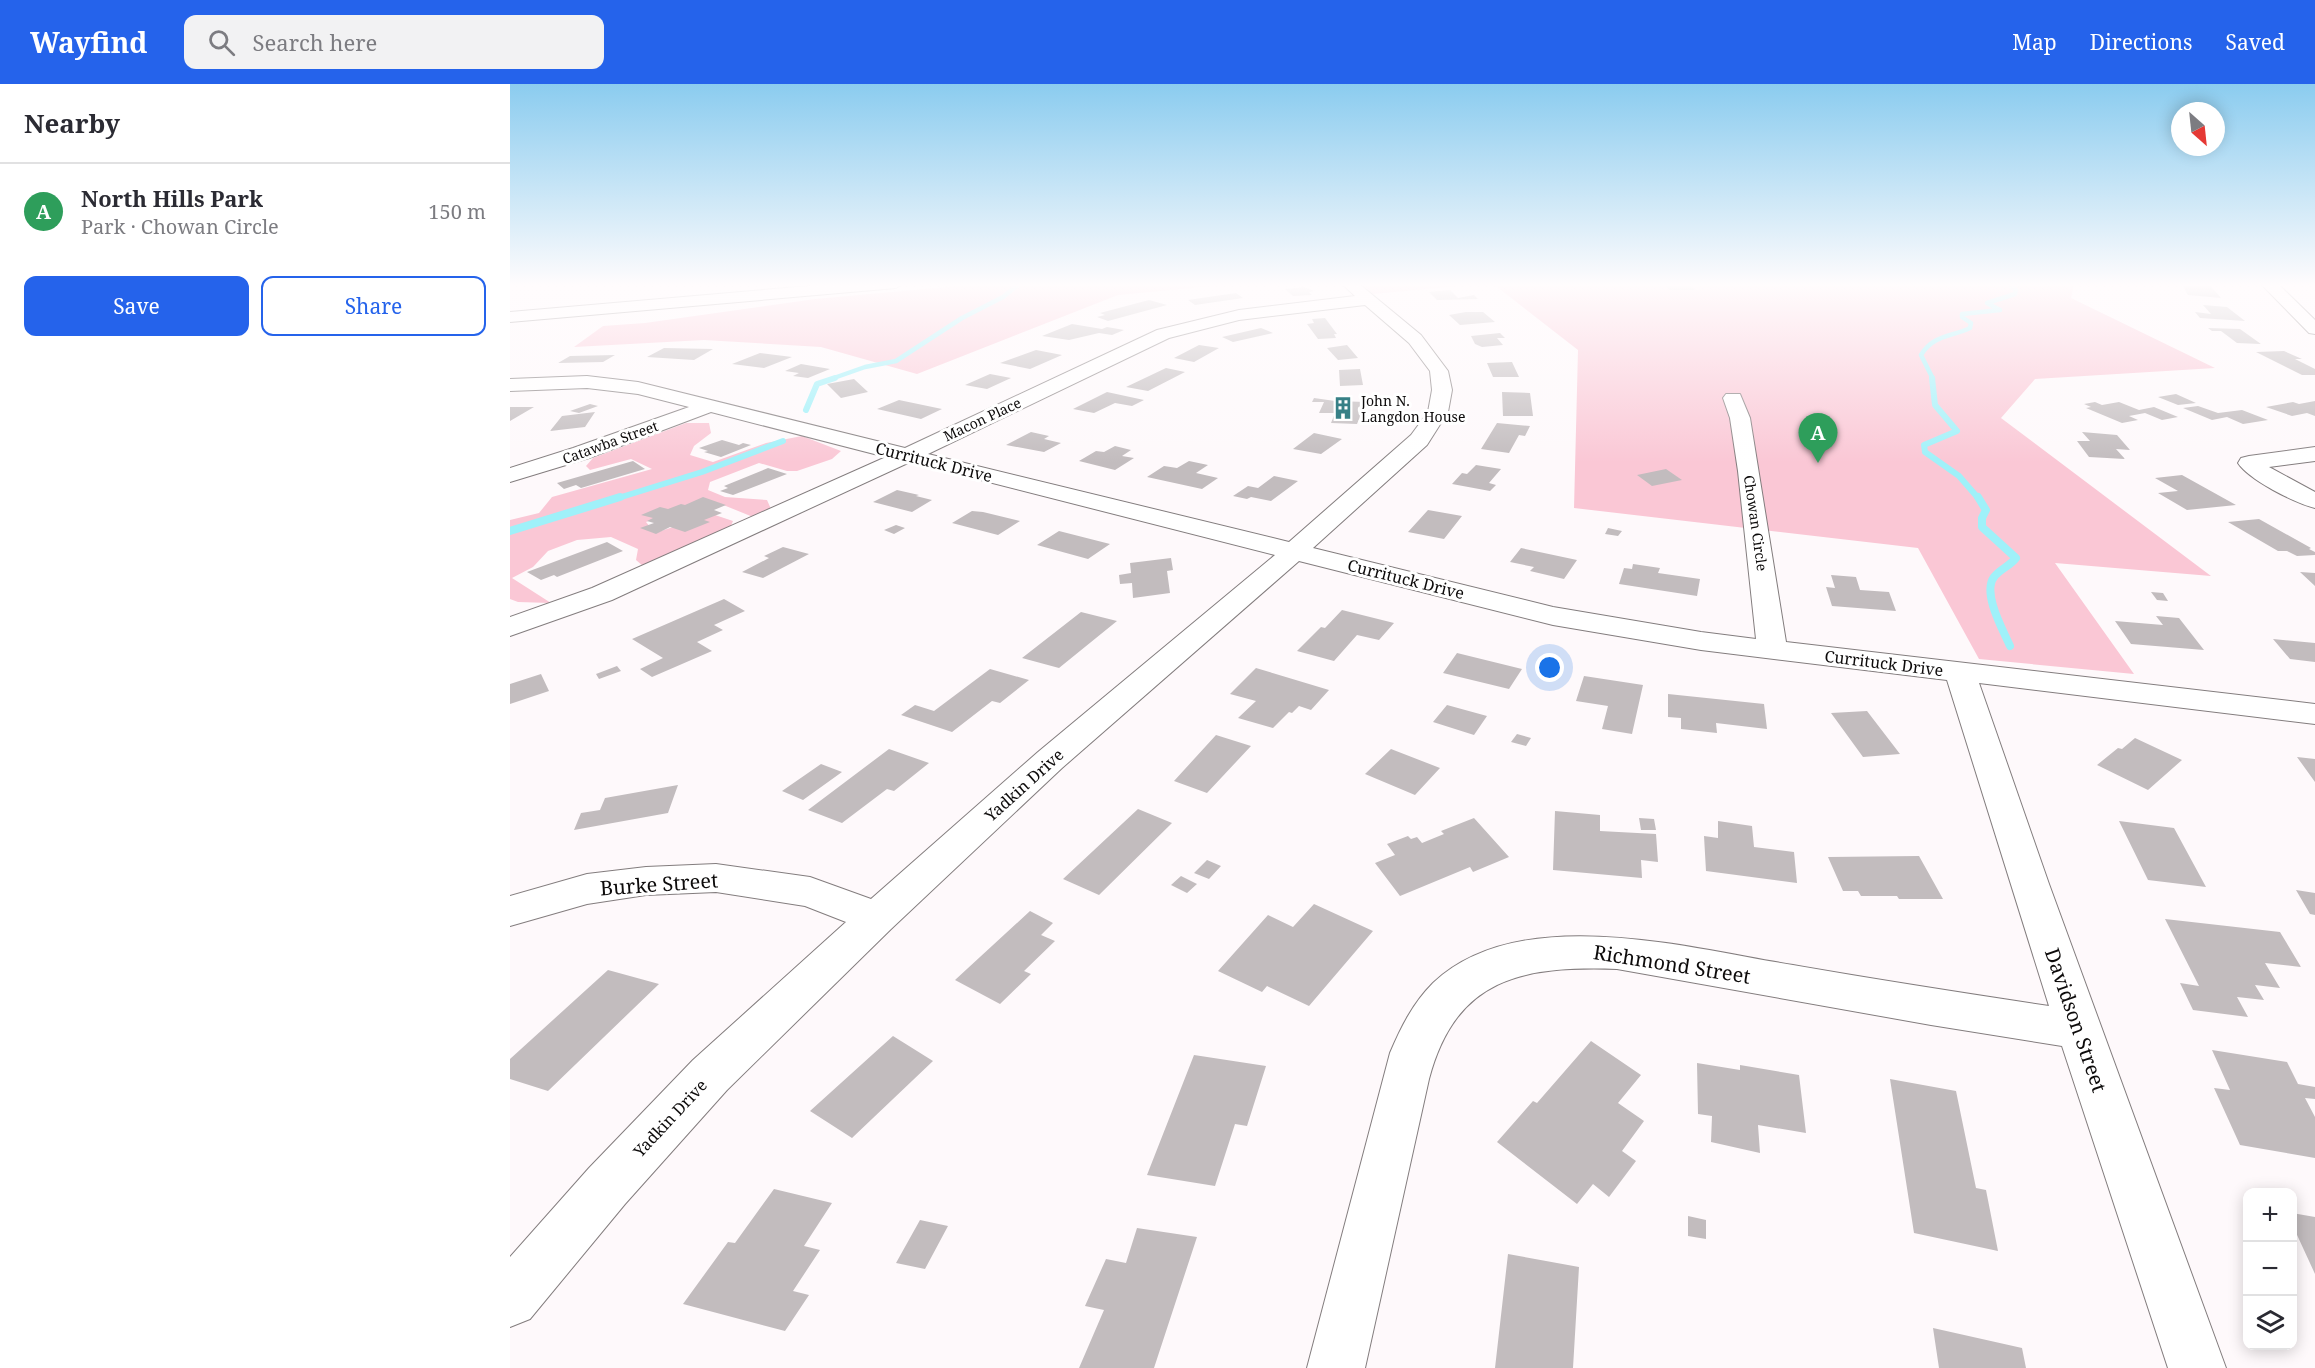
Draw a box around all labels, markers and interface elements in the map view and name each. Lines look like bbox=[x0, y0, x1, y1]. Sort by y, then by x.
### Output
search box bbox=[184, 15, 604, 69]
text: Wayfind bbox=[30, 23, 148, 61]
icon: search bbox=[205, 26, 238, 59]
text: Search here bbox=[253, 27, 377, 57]
text: Map bbox=[2012, 28, 2057, 56]
text: Directions bbox=[2090, 28, 2192, 56]
text: Saved bbox=[2225, 28, 2285, 56]
north arrow bbox=[2171, 102, 2225, 156]
text: Nearby bbox=[24, 105, 120, 141]
text: North Hills Park bbox=[81, 183, 263, 213]
text: A bbox=[36, 198, 51, 225]
text: 150 m bbox=[428, 198, 486, 225]
text: Park · Chowan Circle bbox=[81, 213, 279, 240]
button: Save bbox=[24, 276, 249, 336]
button: Share bbox=[261, 276, 486, 336]
place label: John N. Langdon House bbox=[1360, 391, 1465, 426]
street label: Macon Place bbox=[940, 393, 1024, 445]
building icon: John N. Langdon House bbox=[1330, 395, 1356, 421]
pin: A bbox=[1798, 414, 1838, 463]
street label: Catawba Street bbox=[560, 416, 661, 468]
street label: Currituck Drive bbox=[873, 437, 995, 487]
street label: Chowan Circle bbox=[1740, 474, 1772, 572]
street label: Currituck Drive bbox=[1345, 554, 1467, 604]
street label: Currituck Drive bbox=[1823, 645, 1945, 681]
your location bbox=[1535, 653, 1564, 682]
street label: Yadkin Drive bbox=[979, 744, 1068, 827]
street label: Burke Street bbox=[599, 866, 719, 902]
street label: Richmond Street bbox=[1592, 938, 1752, 990]
street label: Davidson Street bbox=[2039, 944, 2113, 1096]
street label: Yadkin Drive bbox=[628, 1074, 712, 1162]
map controls bbox=[2243, 1188, 2297, 1350]
button: + bbox=[2243, 1188, 2297, 1242]
button: − bbox=[2243, 1242, 2297, 1296]
button: layers bbox=[2243, 1296, 2297, 1350]

